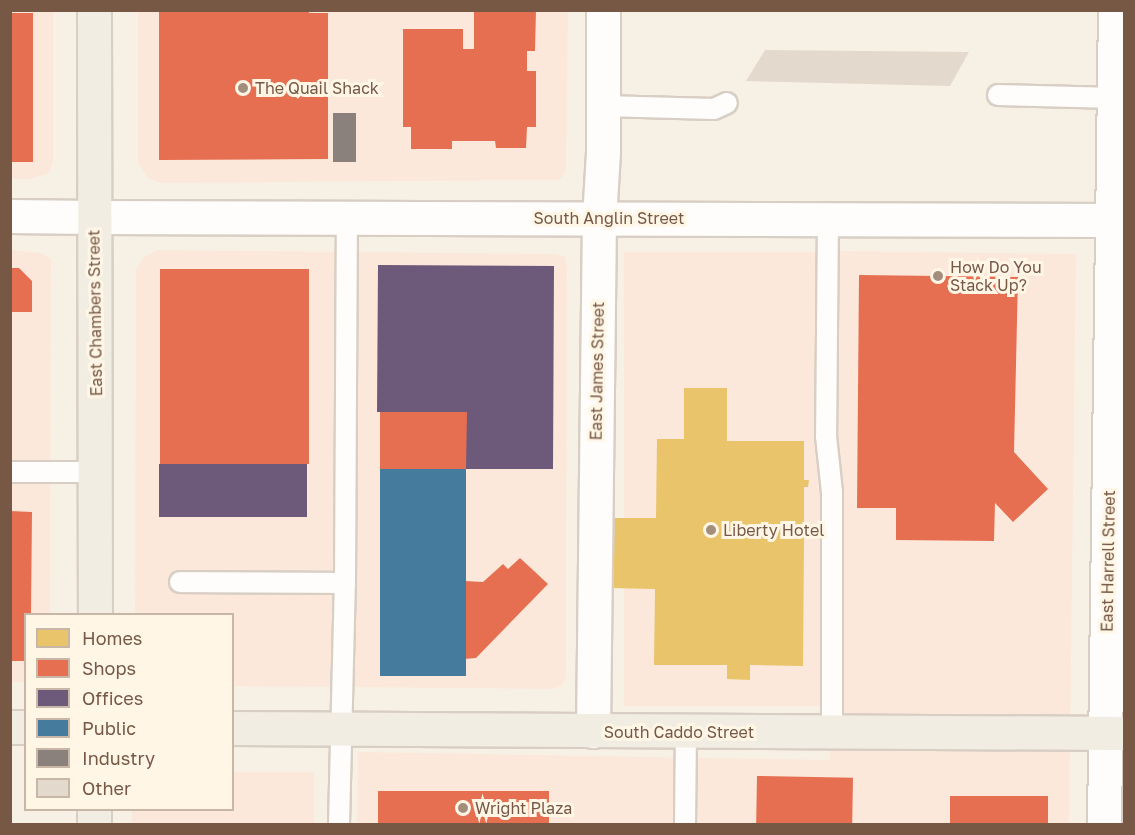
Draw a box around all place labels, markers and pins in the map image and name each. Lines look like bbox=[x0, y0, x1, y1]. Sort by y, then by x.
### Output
place label: The Quail Shack bbox=[255, 78, 379, 98]
marker: The Quail Shack bbox=[236, 81, 250, 95]
place label: How Do You Stack Up? bbox=[950, 257, 1042, 295]
marker: How Do You Stack Up? bbox=[931, 269, 945, 283]
place label: Liberty Hotel bbox=[723, 520, 824, 540]
marker: Liberty Hotel bbox=[704, 523, 718, 537]
place label: Wright Plaza bbox=[475, 798, 572, 818]
marker: Wright Plaza bbox=[456, 801, 470, 815]

